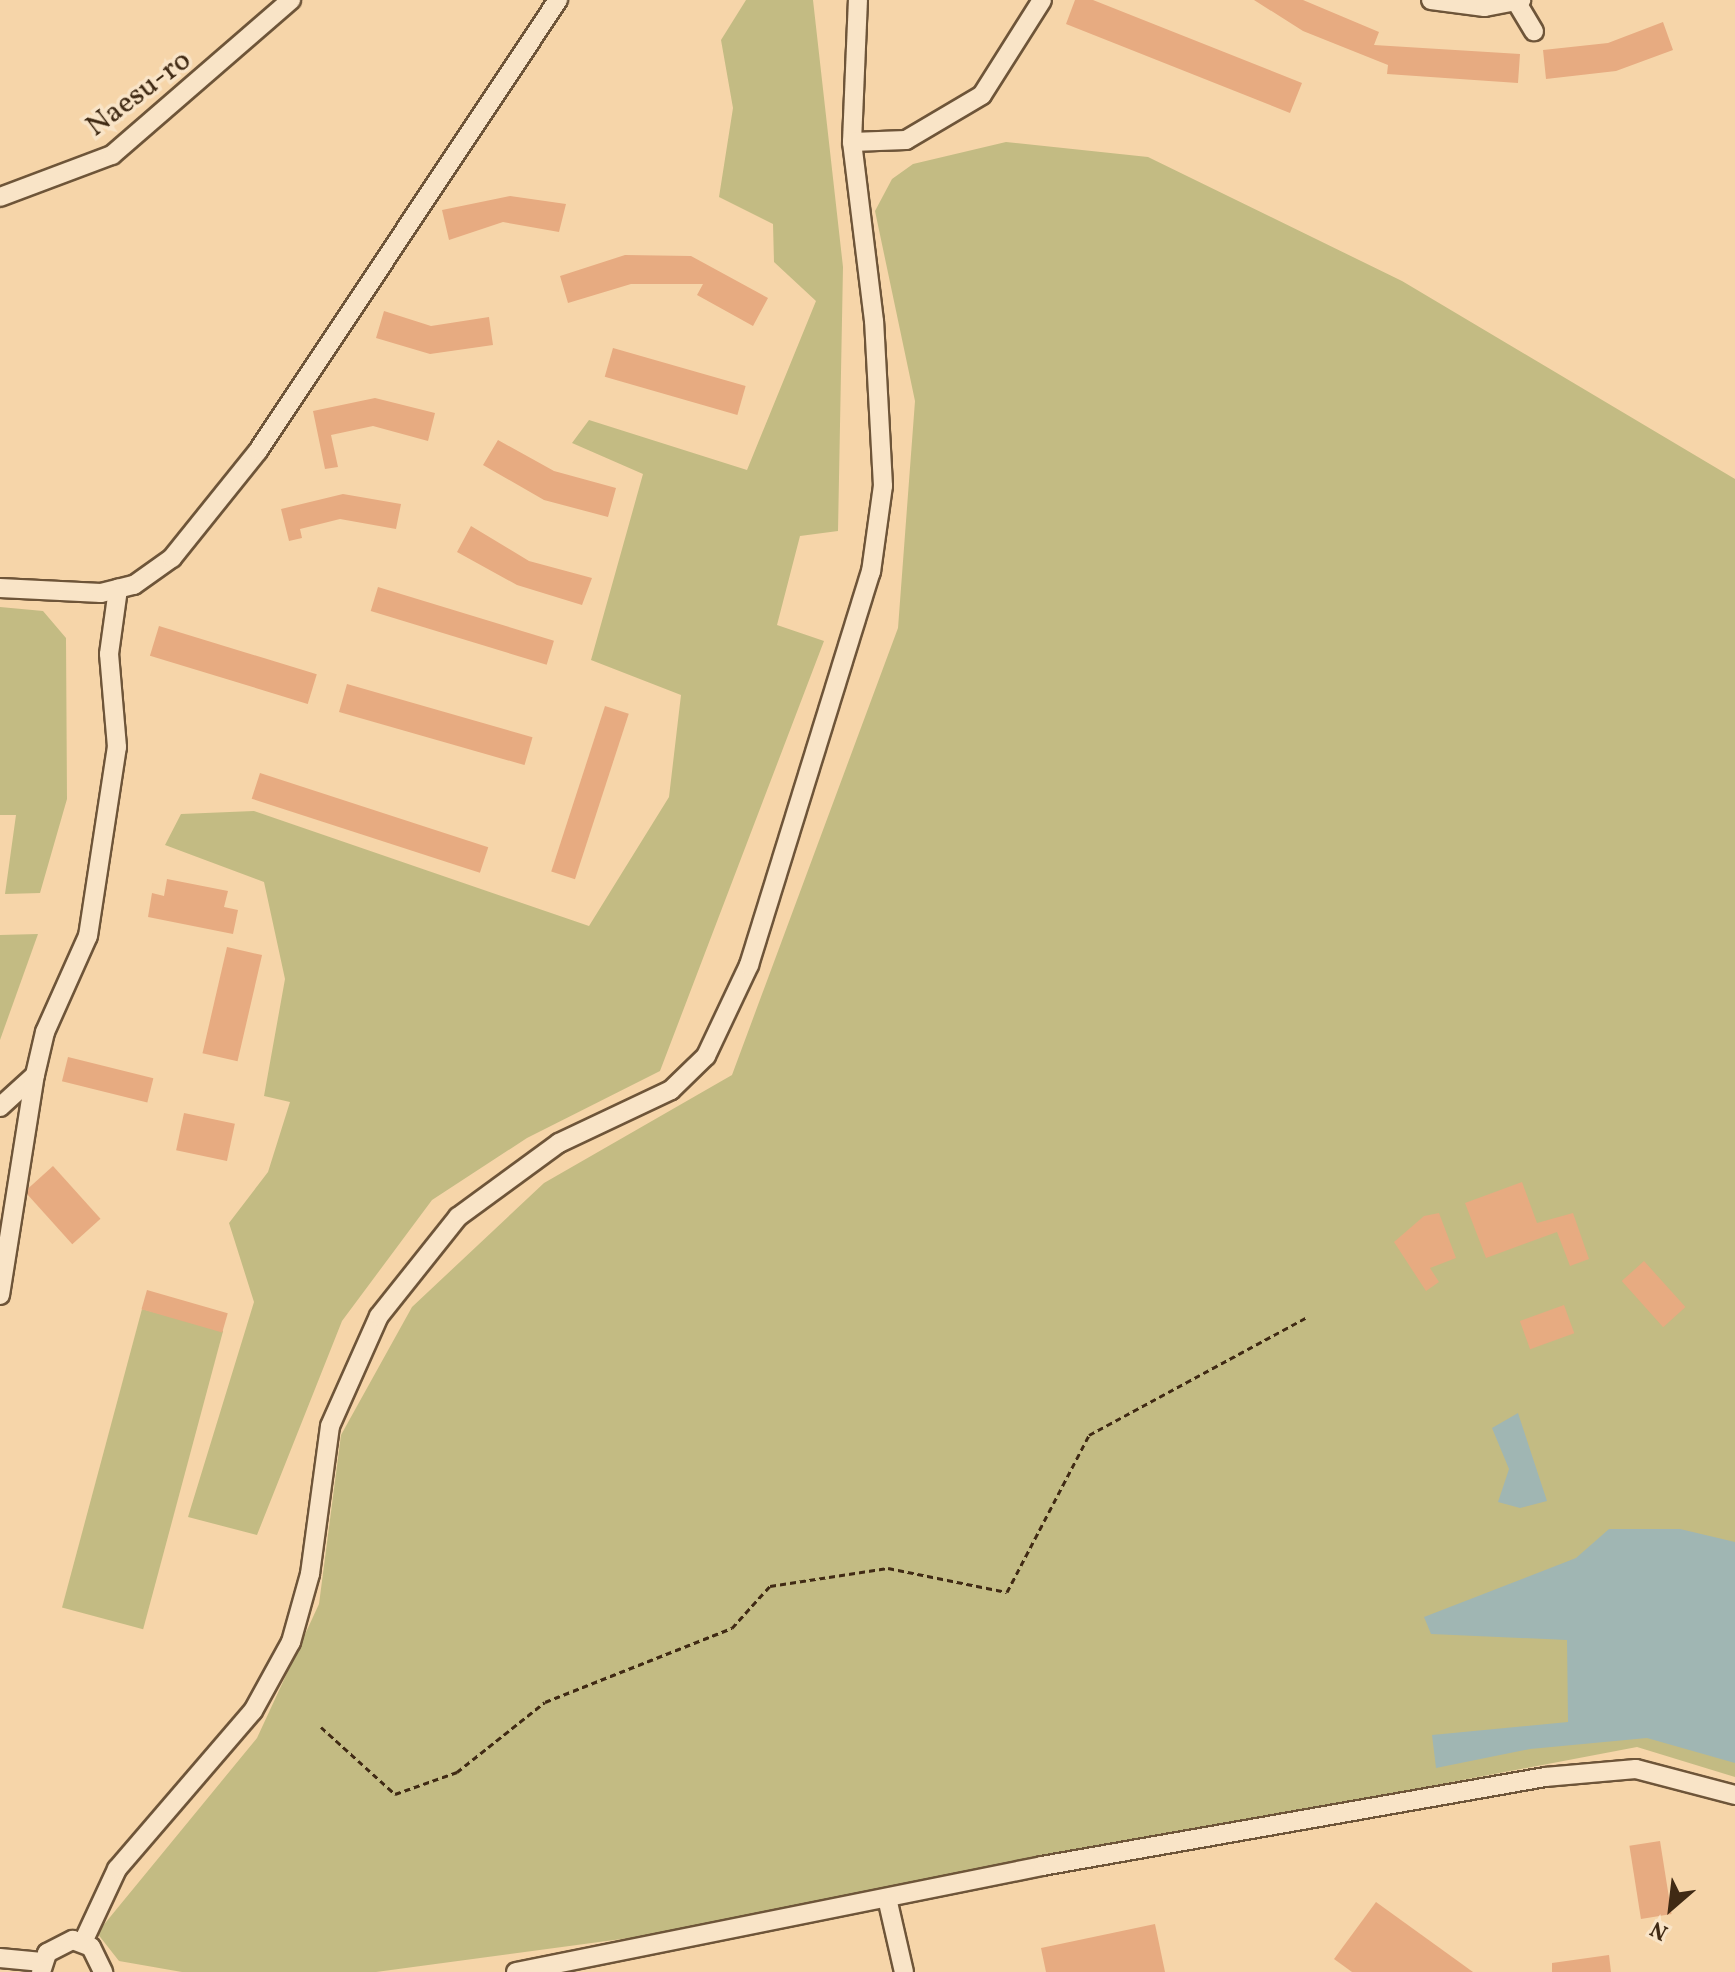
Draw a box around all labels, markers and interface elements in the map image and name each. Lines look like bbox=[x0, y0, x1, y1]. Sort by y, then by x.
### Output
street label: Naesu-ro bbox=[79, 43, 199, 145]
north arrow bbox=[1631, 1868, 1711, 1948]
text: N bbox=[1645, 1912, 1674, 1947]

